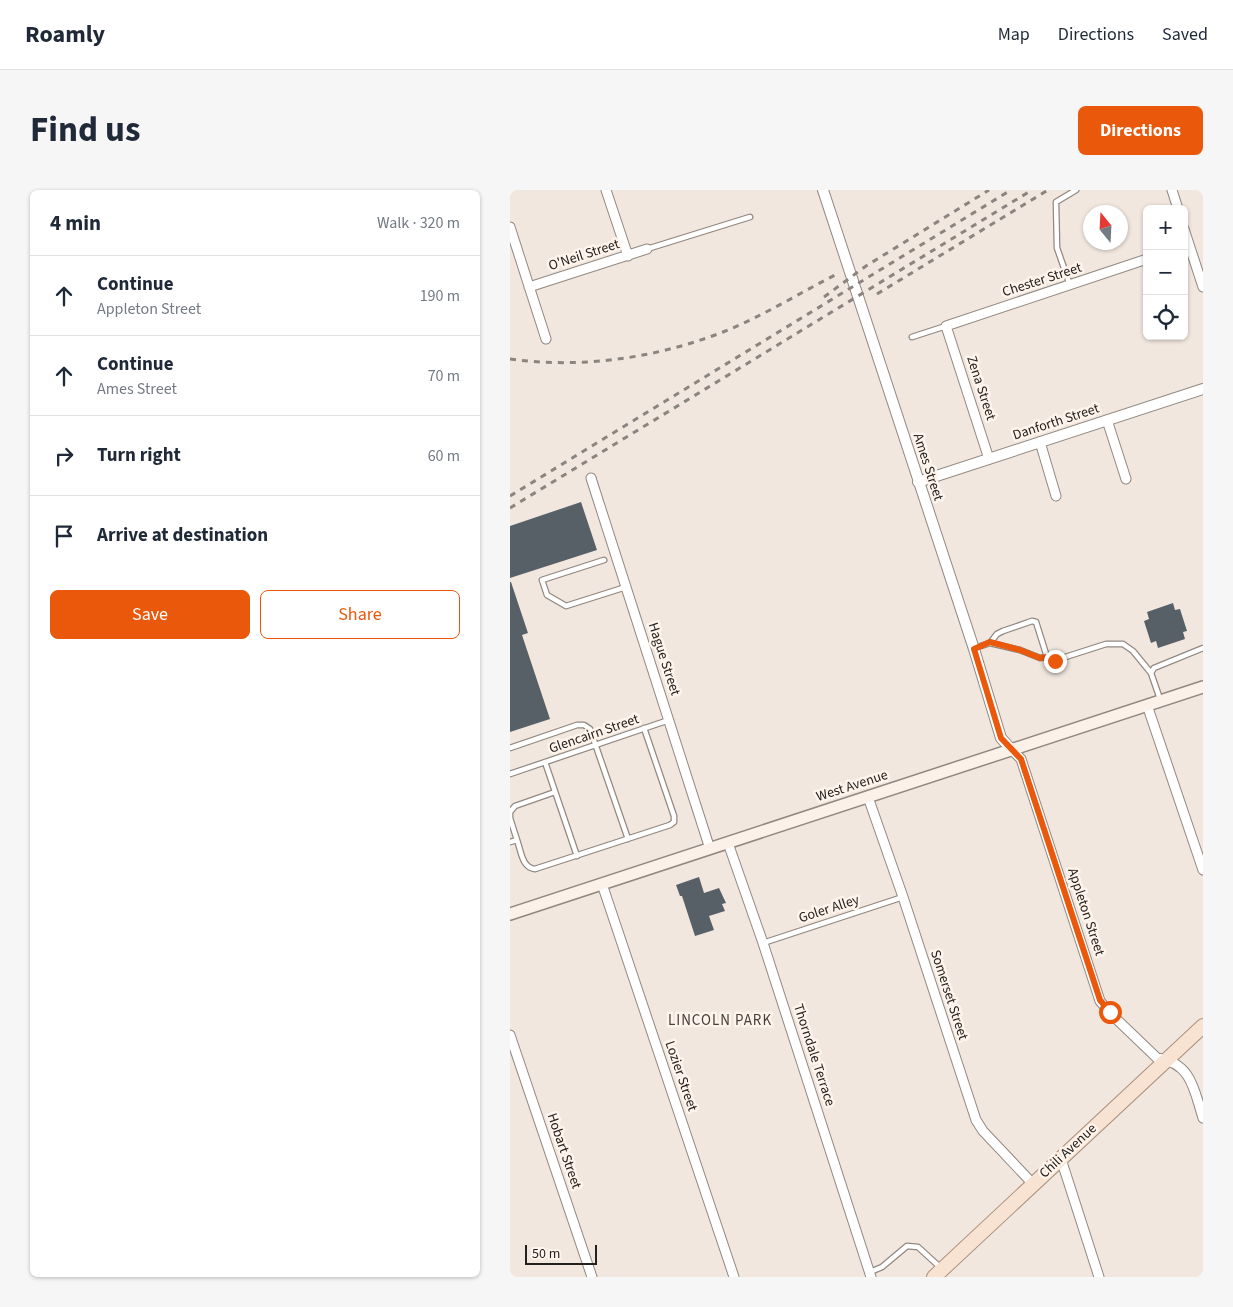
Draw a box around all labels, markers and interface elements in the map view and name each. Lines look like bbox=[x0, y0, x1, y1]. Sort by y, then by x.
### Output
text: Roamly bbox=[25, 17, 105, 52]
text: Map bbox=[998, 22, 1030, 47]
text: Directions bbox=[1058, 22, 1134, 47]
text: Saved bbox=[1162, 22, 1208, 47]
text: Find us bbox=[30, 105, 140, 155]
button: Directions bbox=[1078, 106, 1203, 155]
north arrow bbox=[1083, 205, 1128, 250]
map controls bbox=[1143, 205, 1188, 340]
button: + bbox=[1143, 205, 1188, 250]
text: 4 min bbox=[50, 208, 101, 238]
text: Walk · 320 m bbox=[377, 212, 460, 234]
street label: O'Neil Street bbox=[546, 234, 622, 276]
button: − bbox=[1143, 250, 1188, 295]
street label: Chester Street bbox=[1000, 258, 1085, 302]
text: Continue bbox=[97, 271, 174, 298]
icon: ahead bbox=[50, 282, 78, 310]
text: 190 m bbox=[420, 285, 460, 307]
button: locate bbox=[1143, 295, 1188, 340]
text: Appleton Street bbox=[97, 298, 201, 320]
text: Continue bbox=[97, 351, 174, 378]
street label: Zena Street bbox=[961, 353, 1001, 423]
icon: ahead bbox=[50, 362, 78, 390]
text: 70 m bbox=[428, 365, 460, 387]
text: Ames Street bbox=[97, 378, 177, 400]
street label: Danforth Street bbox=[1010, 399, 1102, 445]
street label: Ames Street bbox=[908, 431, 948, 504]
icon: right bbox=[50, 442, 78, 470]
text: Turn right bbox=[97, 442, 181, 469]
text: 60 m bbox=[428, 445, 460, 467]
icon: arrive bbox=[50, 522, 78, 550]
text: Arrive at destination bbox=[97, 522, 268, 549]
button: Save bbox=[50, 590, 250, 639]
button: Share bbox=[260, 590, 460, 639]
street label: Hague Street bbox=[643, 620, 685, 698]
route end bbox=[1044, 650, 1067, 673]
street label: Glencairn Street bbox=[546, 709, 642, 759]
street label: West Avenue bbox=[814, 765, 890, 807]
street label: Appleton Street bbox=[1062, 866, 1110, 959]
street label: Goler Alley bbox=[796, 890, 862, 928]
street label: Somerset Street bbox=[925, 947, 973, 1043]
street label: Thorndale Terrace bbox=[788, 1001, 840, 1109]
route start bbox=[1099, 1001, 1122, 1024]
district label: LINCOLN PARK bbox=[668, 1010, 772, 1031]
street label: Lozier Street bbox=[660, 1038, 702, 1114]
street label: Hobart Street bbox=[542, 1110, 586, 1192]
street label: Chili Avenue bbox=[1035, 1119, 1101, 1183]
scale bar bbox=[525, 1242, 598, 1265]
text: 50 m bbox=[532, 1244, 560, 1264]

